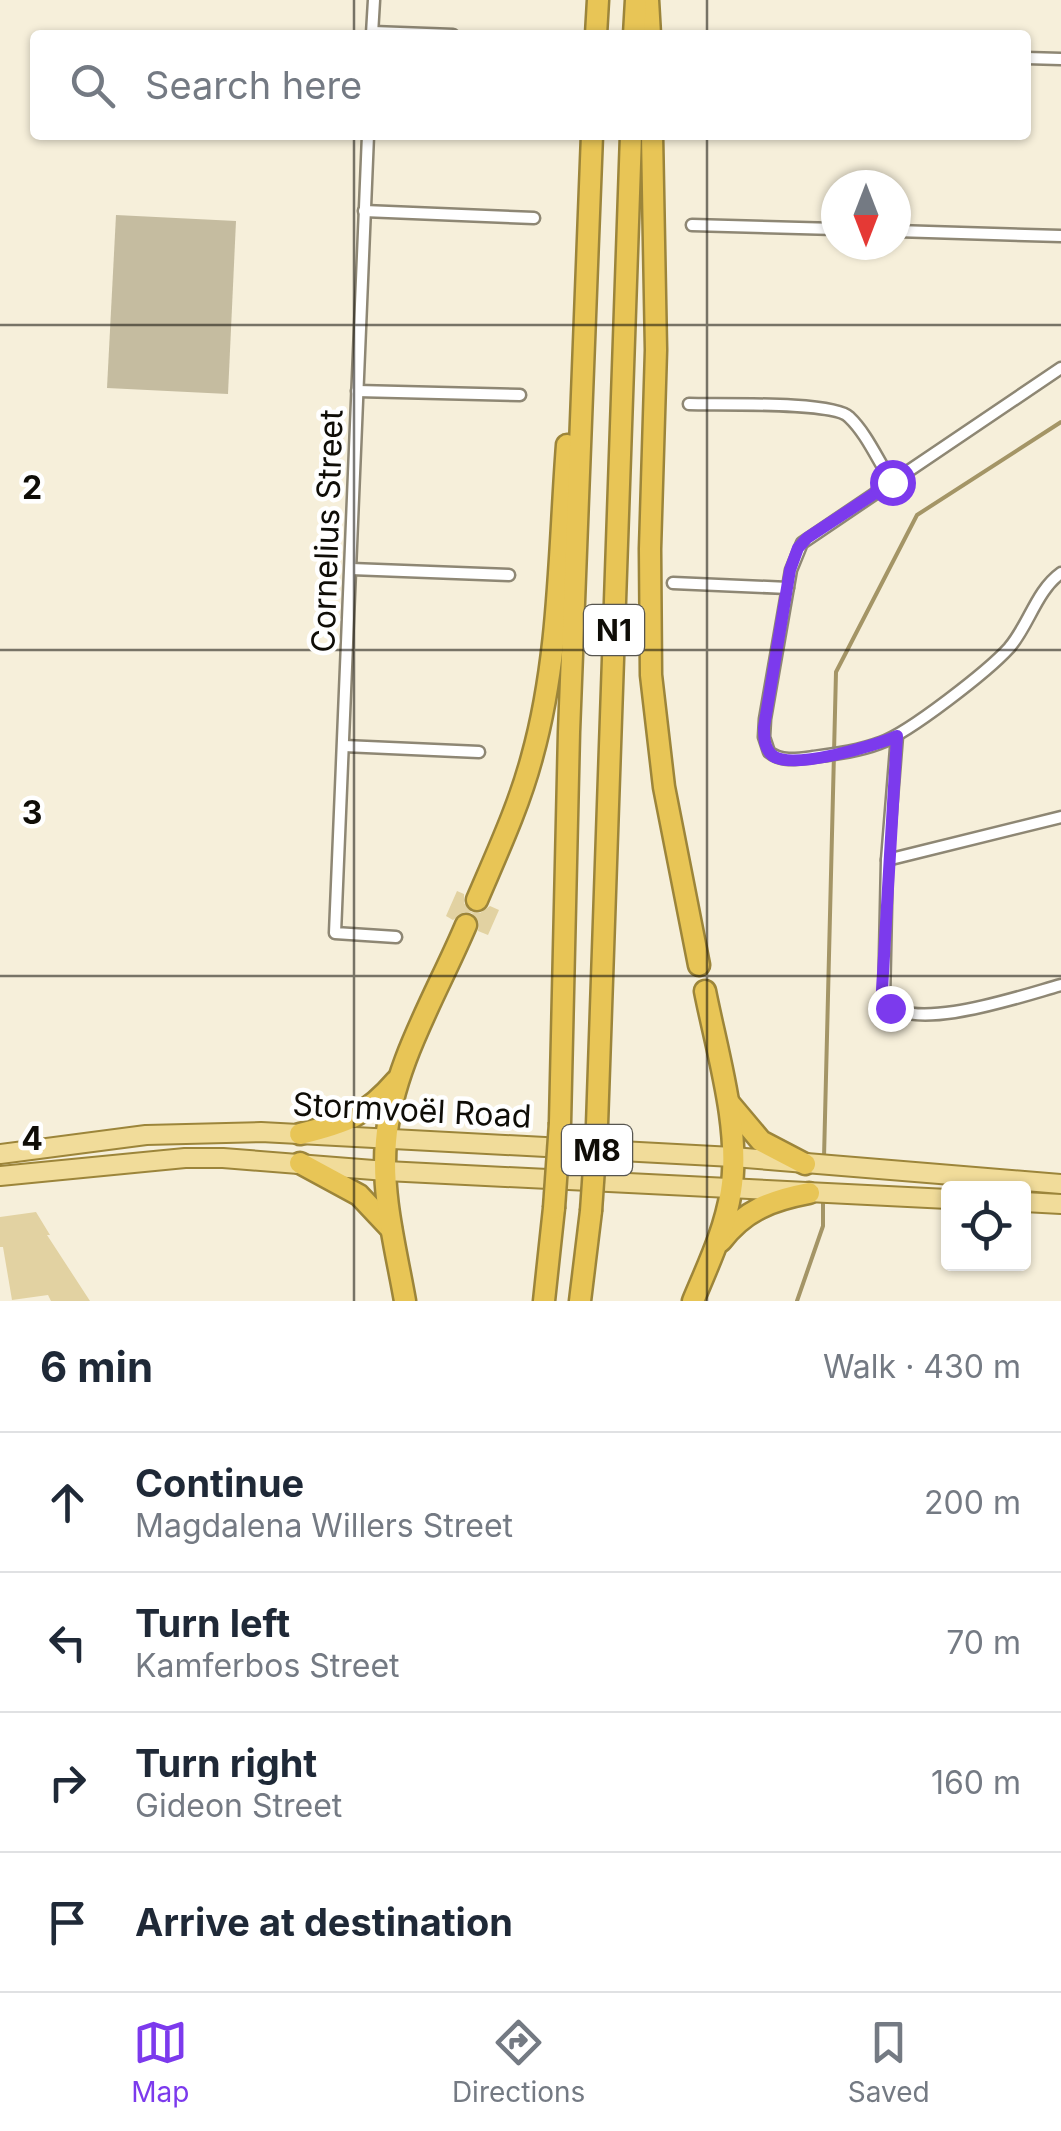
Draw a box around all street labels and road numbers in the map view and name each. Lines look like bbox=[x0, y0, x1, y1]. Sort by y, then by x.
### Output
street label: Cornelius Street bbox=[303, 409, 351, 653]
road number: N1 bbox=[584, 605, 644, 655]
street label: Stormvoël Road bbox=[292, 1084, 532, 1136]
road number: M8 bbox=[562, 1125, 632, 1175]

